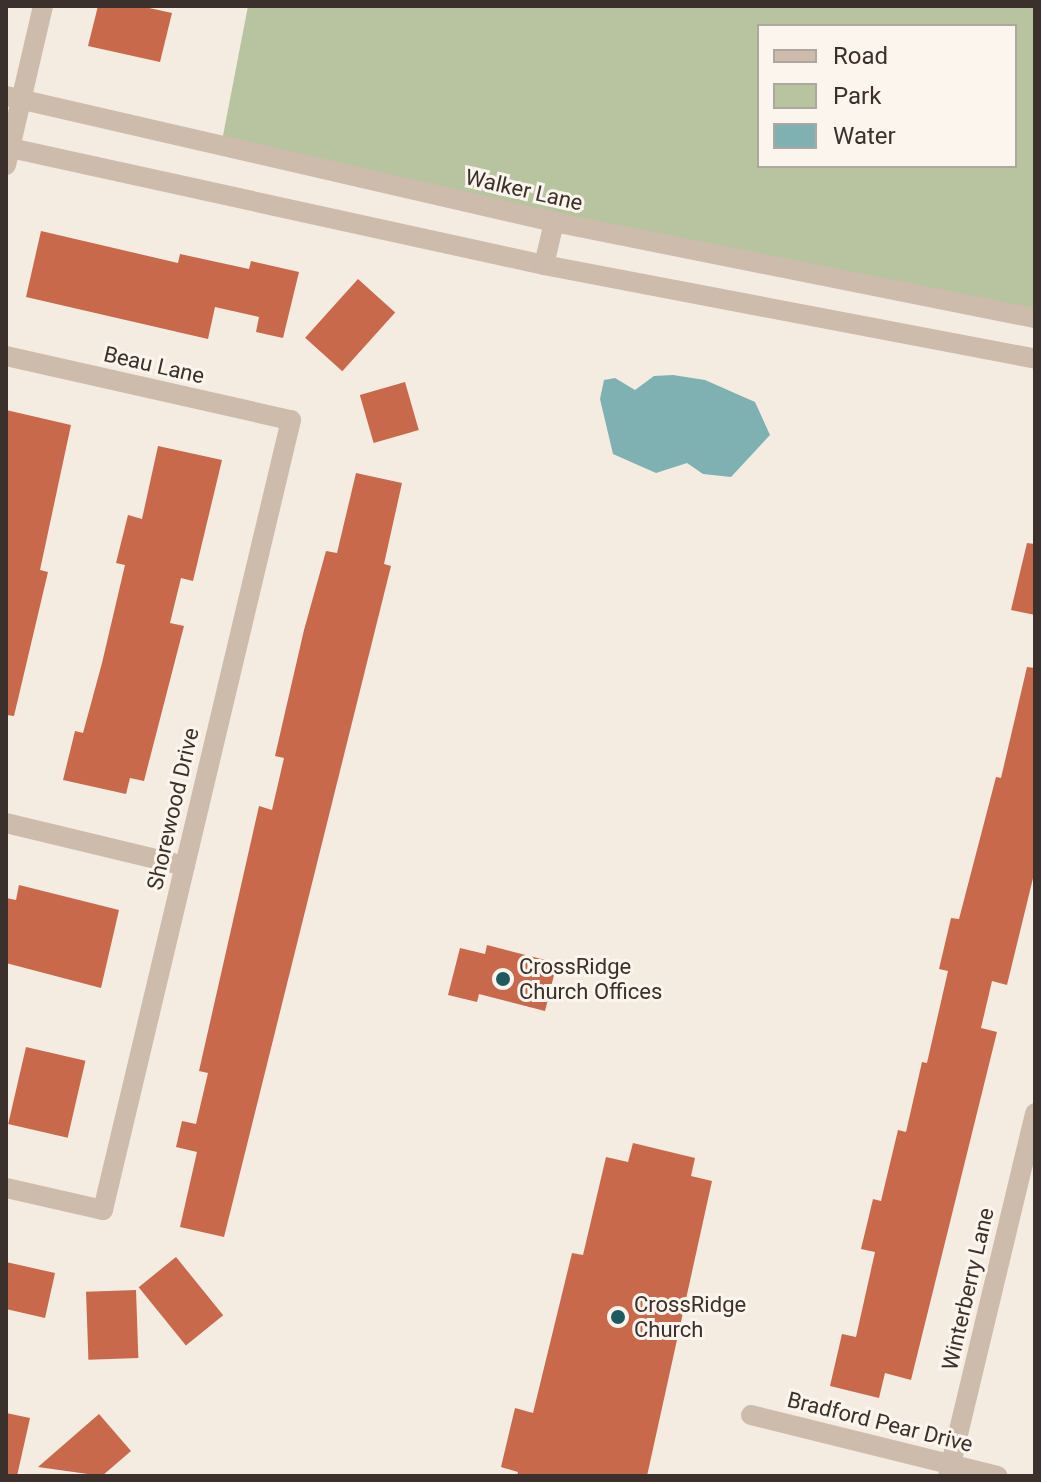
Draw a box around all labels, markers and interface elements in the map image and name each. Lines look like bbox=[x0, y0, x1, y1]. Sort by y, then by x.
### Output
legend bbox=[757, 24, 1017, 168]
text: Road bbox=[833, 42, 888, 70]
text: Park bbox=[833, 82, 881, 110]
text: Water bbox=[833, 122, 896, 150]
street label: Walker Lane bbox=[463, 164, 585, 216]
street label: Beau Lane bbox=[101, 341, 207, 389]
street label: Shorewood Drive bbox=[142, 725, 204, 893]
place label: CrossRidge Church Offices bbox=[519, 953, 662, 1004]
marker: CrossRidge Church Offices bbox=[494, 970, 512, 988]
street label: Winterberry Lane bbox=[936, 1205, 1000, 1373]
place label: CrossRidge Church bbox=[634, 1291, 746, 1342]
marker: CrossRidge Church bbox=[609, 1308, 627, 1326]
street label: Bradford Pear Drive bbox=[785, 1386, 975, 1458]

